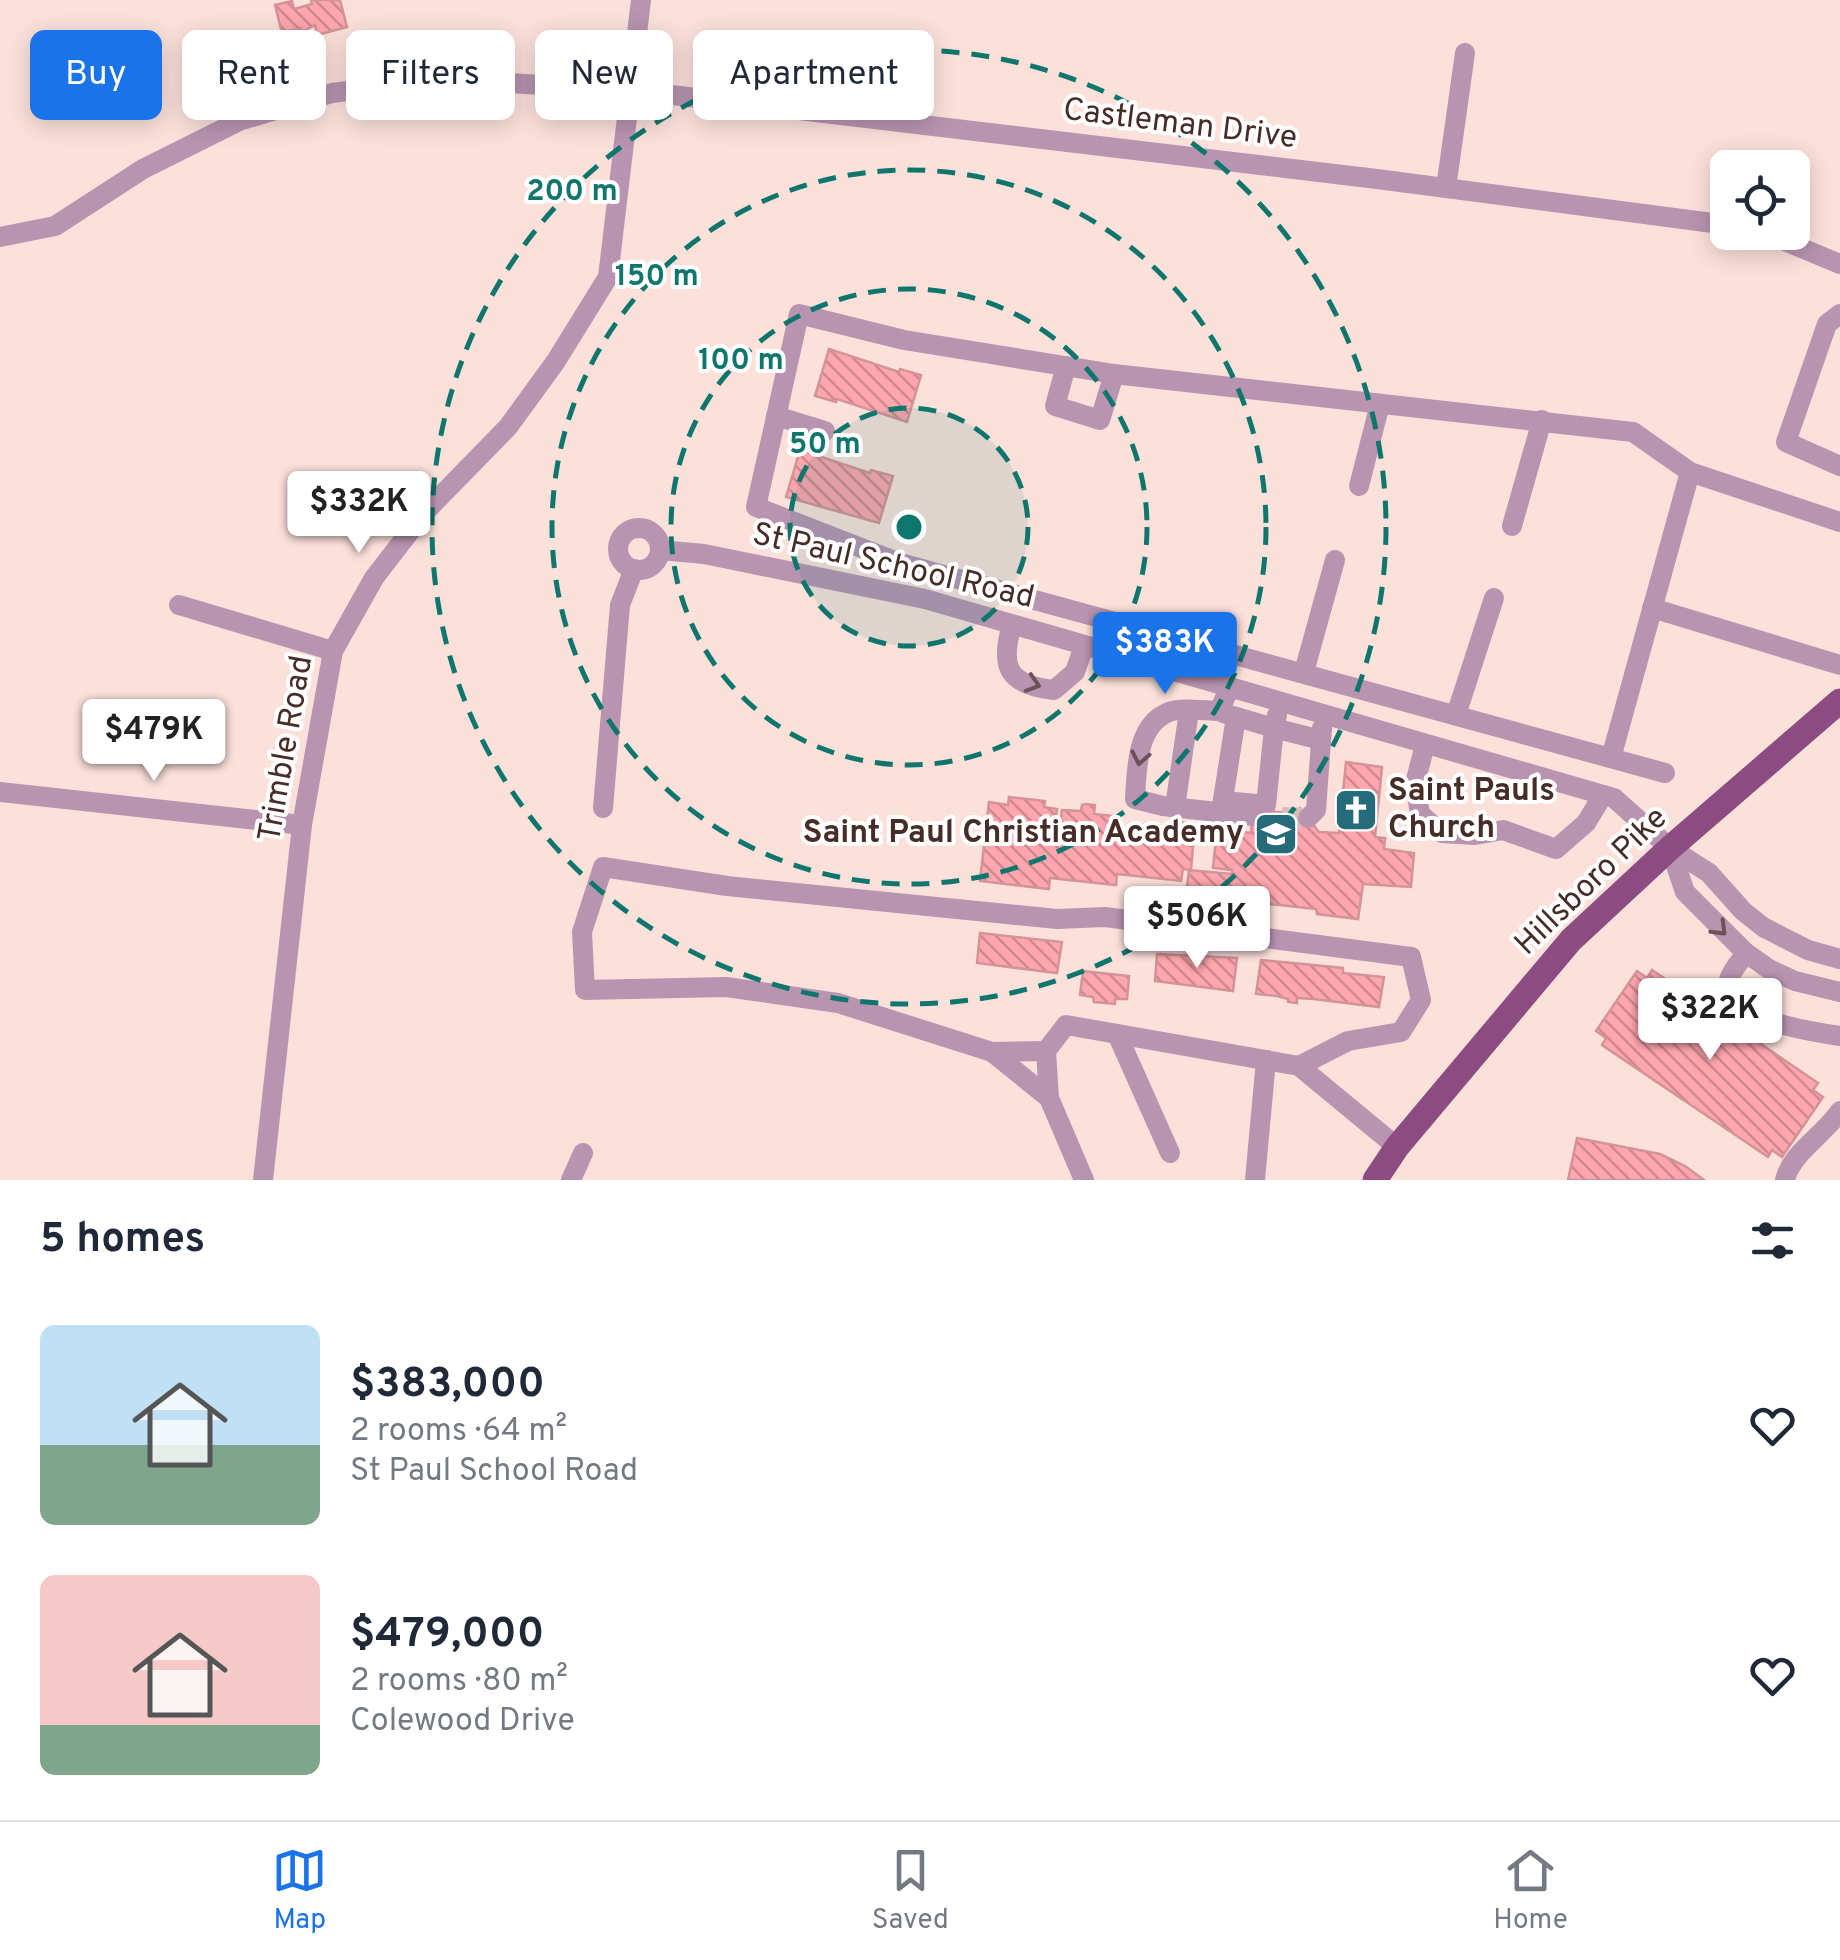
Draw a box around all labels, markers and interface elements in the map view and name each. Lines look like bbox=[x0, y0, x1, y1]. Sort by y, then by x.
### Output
chip: Buy bbox=[30, 30, 162, 120]
chip: Rent bbox=[182, 30, 326, 120]
chip: Filters bbox=[346, 30, 515, 120]
chip: New bbox=[535, 30, 673, 120]
chip: Apartment bbox=[693, 30, 934, 120]
street label: Castleman Drive bbox=[1061, 91, 1299, 159]
map controls bbox=[1710, 150, 1810, 250]
button: locate bbox=[1710, 150, 1810, 250]
text: 200 m bbox=[526, 174, 618, 211]
text: 150 m bbox=[615, 259, 699, 296]
text: 100 m bbox=[698, 343, 784, 380]
text: 50 m bbox=[789, 427, 861, 464]
pin: $332K bbox=[289, 471, 429, 556]
text: $332K bbox=[309, 483, 409, 523]
centre of rings bbox=[891, 509, 927, 545]
street label: St Paul School Road bbox=[748, 515, 1038, 619]
pin: $383K bbox=[1095, 612, 1235, 697]
text: $383K bbox=[1115, 624, 1215, 664]
street label: Trimble Road bbox=[251, 653, 323, 845]
one-way arrow bbox=[1024, 672, 1041, 693]
pin: $479K bbox=[84, 699, 224, 784]
text: $479K bbox=[104, 711, 204, 751]
one-way arrow bbox=[1130, 749, 1151, 766]
place label: Saint Pauls Church bbox=[1388, 772, 1555, 849]
church icon: Saint Pauls Church bbox=[1333, 787, 1379, 833]
street label: Hillsboro Pike bbox=[1507, 799, 1677, 965]
school or university icon: Saint Paul Christian Academy bbox=[1253, 811, 1299, 857]
place label: Saint Paul Christian Academy bbox=[803, 814, 1244, 854]
pin: $506K bbox=[1127, 886, 1267, 971]
text: $506K bbox=[1146, 898, 1248, 938]
one-way arrow bbox=[1708, 917, 1726, 935]
pin: $322K bbox=[1640, 978, 1780, 1063]
text: $322K bbox=[1660, 990, 1760, 1030]
icon: filters bbox=[1745, 1213, 1800, 1268]
text: 5 homes bbox=[40, 1214, 205, 1267]
text: $383,000 bbox=[350, 1359, 545, 1412]
icon: home bbox=[120, 1365, 240, 1485]
icon: heart bbox=[1745, 1398, 1800, 1453]
text: 2 rooms · 64 m² bbox=[350, 1412, 567, 1452]
text: St Paul School Road bbox=[350, 1452, 638, 1492]
text: $479,000 bbox=[350, 1609, 544, 1662]
icon: home bbox=[120, 1615, 240, 1735]
icon: heart bbox=[1745, 1648, 1800, 1703]
text: 2 rooms · 80 m² bbox=[350, 1662, 568, 1702]
text: Colewood Drive bbox=[350, 1702, 575, 1742]
tab: Map bbox=[272, 1843, 327, 1939]
tab: Saved bbox=[872, 1843, 949, 1939]
tab: Home bbox=[1493, 1843, 1568, 1939]

